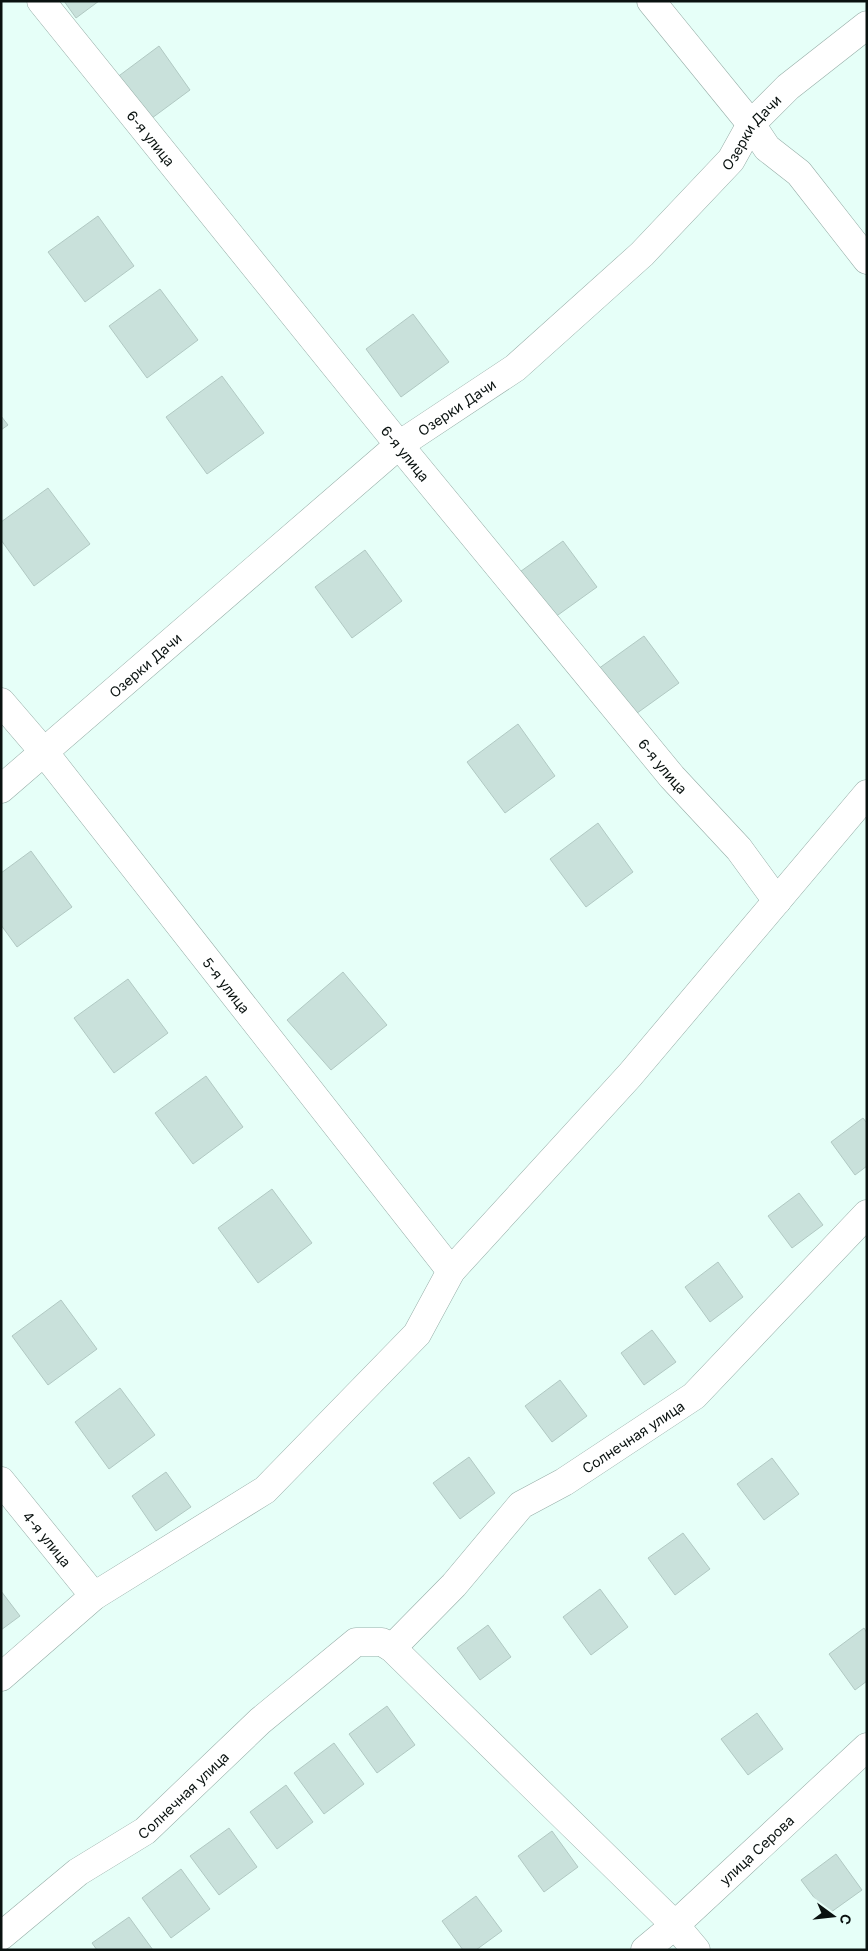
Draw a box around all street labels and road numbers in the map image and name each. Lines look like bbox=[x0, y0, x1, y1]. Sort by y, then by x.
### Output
street label: Озерки Дачи bbox=[718, 91, 784, 173]
street label: 6-я улица bbox=[124, 107, 179, 169]
street label: Озерки Дачи bbox=[414, 375, 499, 439]
street label: 6-я улица bbox=[378, 422, 434, 484]
street label: Озерки Дачи bbox=[105, 629, 184, 701]
street label: 6-я улица bbox=[635, 735, 691, 797]
street label: 5-я улица bbox=[199, 954, 254, 1016]
street label: Солнечная улица bbox=[578, 1397, 687, 1476]
street label: 4-я улица bbox=[20, 1507, 75, 1570]
street label: Солнечная улица bbox=[134, 1748, 232, 1842]
street label: улица Серова bbox=[716, 1811, 797, 1888]

